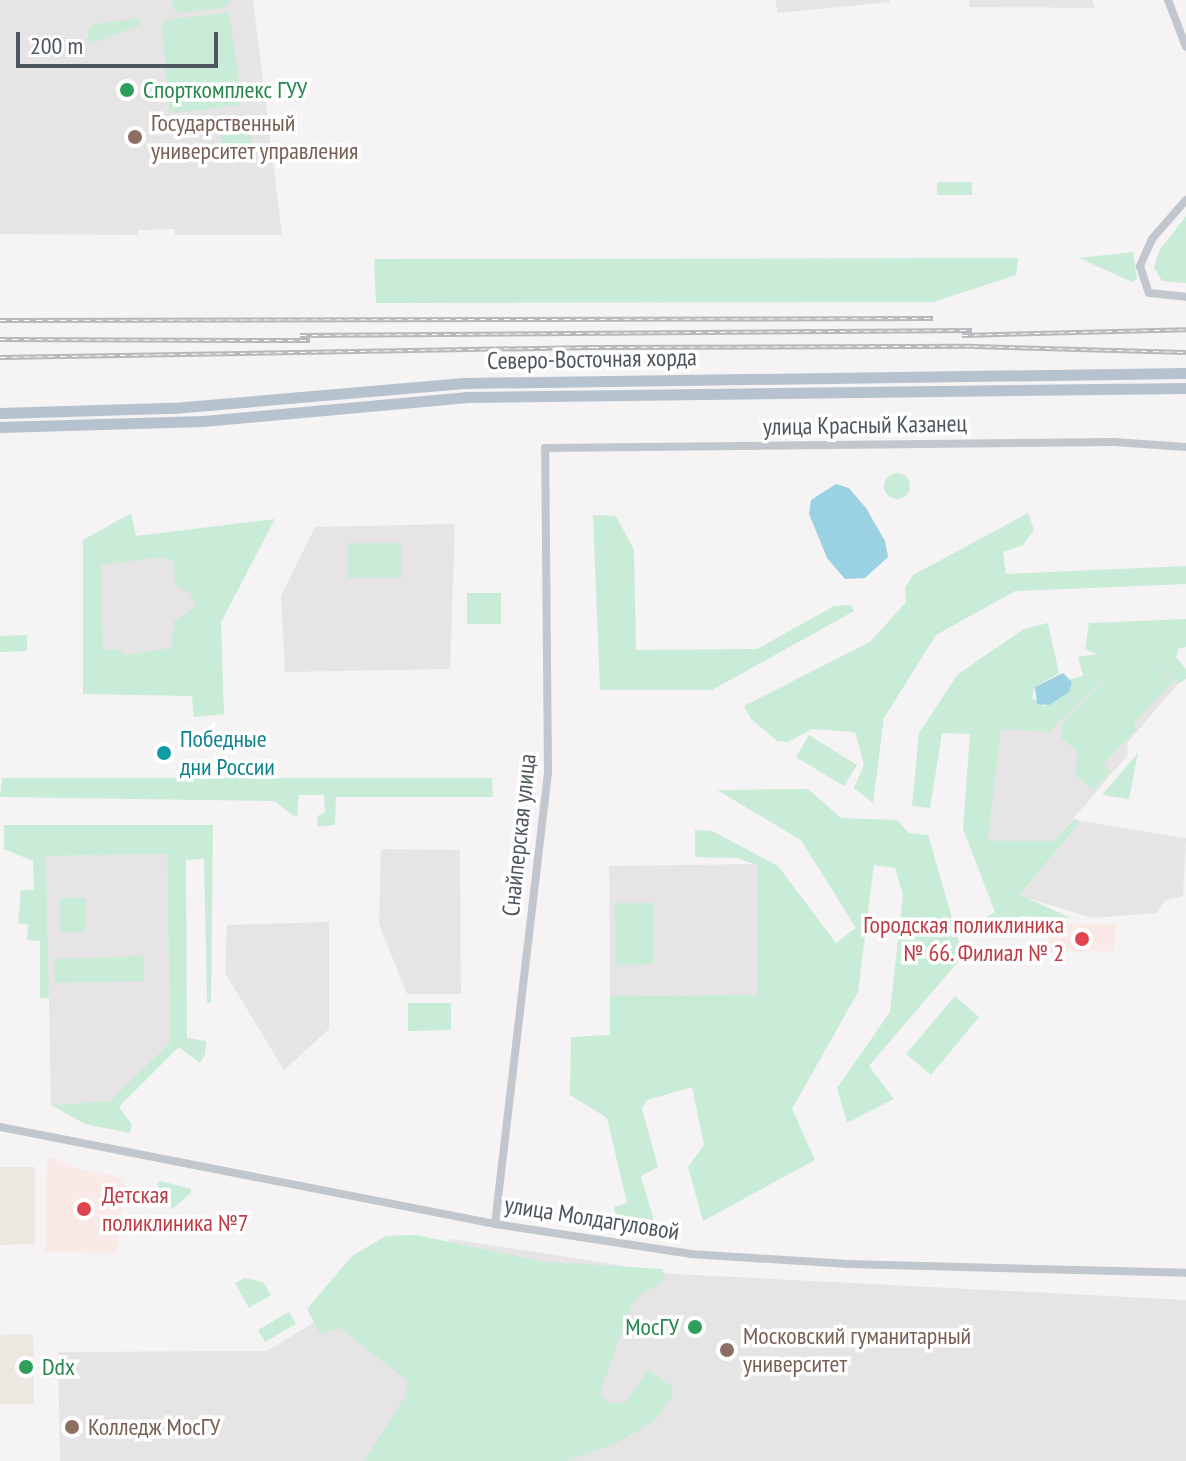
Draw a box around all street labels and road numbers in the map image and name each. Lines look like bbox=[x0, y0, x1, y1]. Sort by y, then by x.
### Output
street label: Северо-Восточная хорда bbox=[487, 343, 697, 375]
street label: улица Красный Казанец bbox=[763, 409, 967, 441]
street label: Снайперская улица bbox=[496, 752, 542, 918]
street label: улица Молдагуловой bbox=[503, 1190, 681, 1246]

